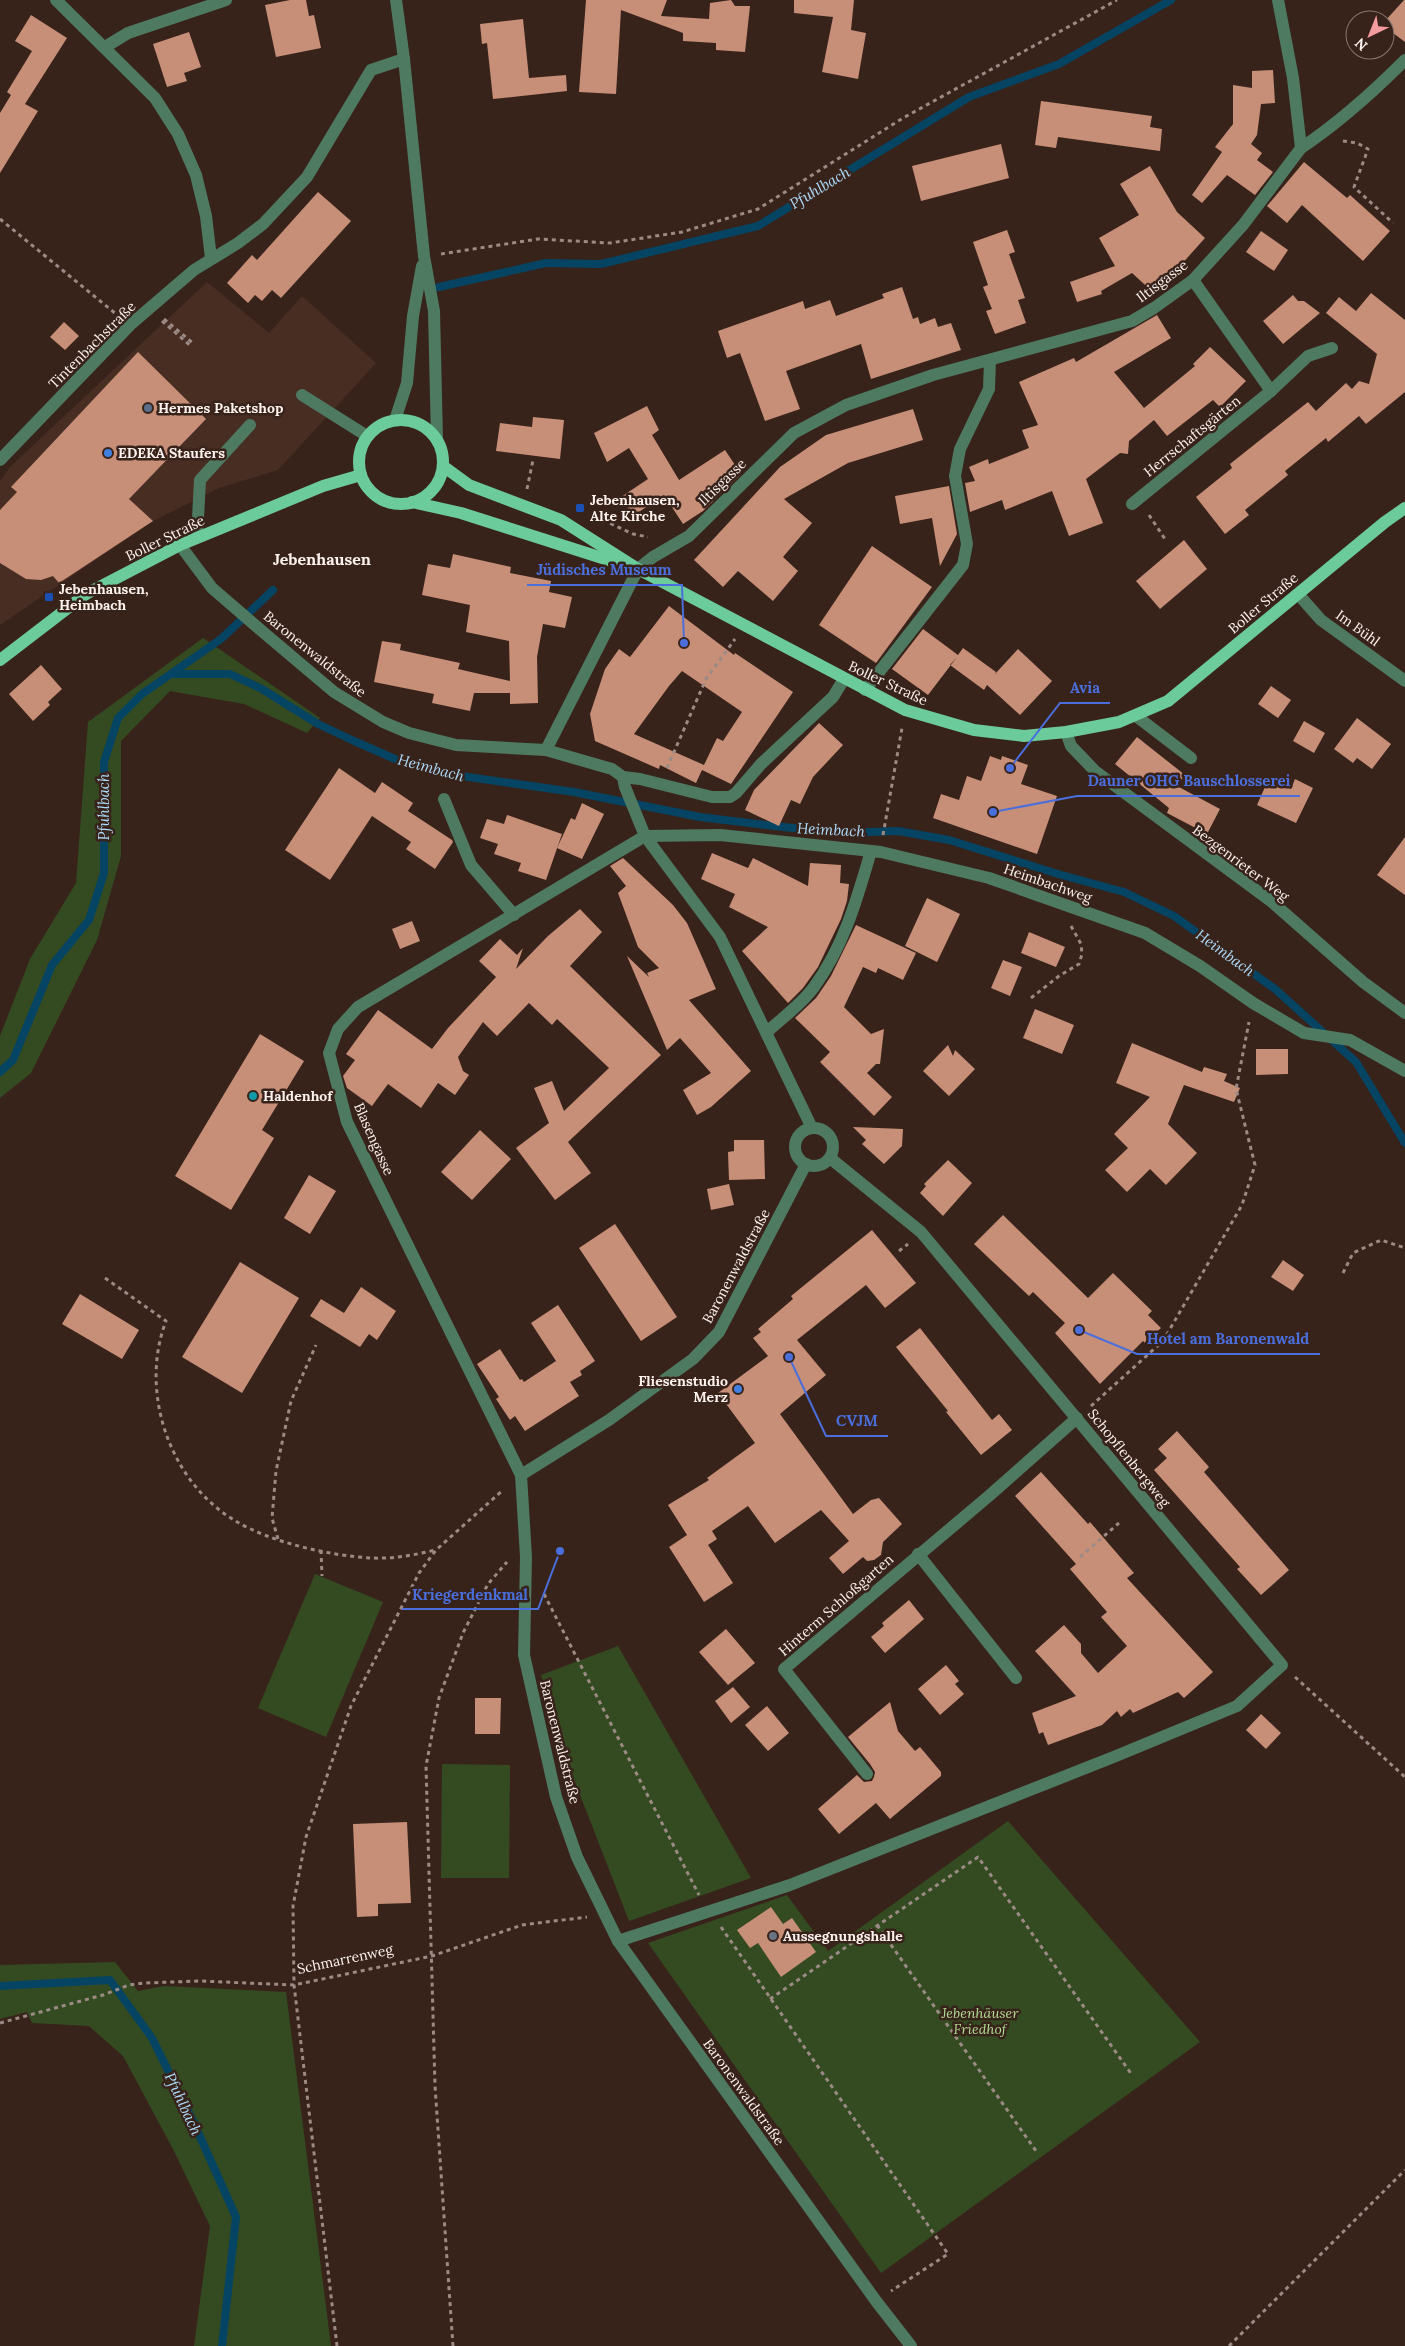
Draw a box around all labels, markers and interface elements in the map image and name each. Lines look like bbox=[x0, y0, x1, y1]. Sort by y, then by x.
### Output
north arrow bbox=[1345, 10, 1395, 60]
text: N bbox=[1351, 34, 1371, 55]
water label: Pfuhlbach bbox=[786, 162, 854, 213]
street label: Iltisgasse bbox=[1133, 256, 1192, 306]
street label: Tintenbachstraße bbox=[45, 297, 140, 392]
street label: Herrschaftsgärten bbox=[1140, 391, 1244, 481]
place label: Hermes Paketshop bbox=[158, 399, 283, 417]
marker: Hermes Paketshop bbox=[142, 402, 154, 414]
place label: EDEKA Staufers bbox=[118, 444, 225, 462]
marker: EDEKA Staufers bbox=[102, 447, 114, 459]
street label: Iltisgasse bbox=[694, 454, 750, 509]
place label: Jebenhausen, Alte Kirche bbox=[590, 491, 679, 525]
marker: Jebenhausen, Alte Kirche bbox=[574, 502, 586, 514]
street label: Boller Straße bbox=[123, 511, 208, 565]
district label: Jebenhausen bbox=[273, 549, 371, 569]
callout: Jüdisches Museum bbox=[527, 555, 682, 585]
text: Jüdisches Museum bbox=[536, 560, 672, 579]
street label: Boller Straße bbox=[1224, 568, 1302, 637]
place label: Jebenhausen, Heimbach bbox=[59, 580, 148, 614]
marker: Jebenhausen, Heimbach bbox=[43, 591, 55, 603]
street label: Im Bühl bbox=[1333, 606, 1384, 650]
street label: Baronenwaldstraße bbox=[260, 607, 370, 701]
street label: Boller Straße bbox=[845, 657, 931, 709]
callout: Avia bbox=[1060, 673, 1110, 703]
text: Avia bbox=[1070, 678, 1100, 697]
water label: Heimbach bbox=[396, 750, 467, 786]
callout: Dauner OHG Bauschlosserei bbox=[1077, 766, 1300, 796]
text: Dauner OHG Bauschlosserei bbox=[1088, 771, 1291, 790]
water label: Pfuhlbach bbox=[94, 773, 113, 841]
water label: Heimbach bbox=[797, 818, 866, 841]
street label: Bezgenrieter Weg bbox=[1189, 821, 1293, 905]
street label: Heimbachweg bbox=[1001, 859, 1095, 907]
water label: Heimbach bbox=[1192, 925, 1259, 981]
place label: Haldenhof bbox=[263, 1087, 333, 1105]
marker: Haldenhof bbox=[247, 1090, 259, 1102]
street label: Blasengasse bbox=[350, 1100, 398, 1179]
street label: Baronenwaldstraße bbox=[698, 1205, 774, 1326]
callout: Hotel am Baronenwald bbox=[1137, 1324, 1320, 1354]
text: Hotel am Baronenwald bbox=[1147, 1329, 1309, 1348]
place label: Fliesenstudio Merz bbox=[638, 1372, 728, 1406]
marker: Fliesenstudio Merz bbox=[732, 1383, 744, 1395]
street label: Schopflenbergweg bbox=[1084, 1405, 1174, 1511]
callout: CVJM bbox=[826, 1406, 888, 1436]
text: CVJM bbox=[836, 1411, 878, 1430]
street label: Hinterm Schloßgarten bbox=[775, 1550, 897, 1660]
callout: Kriegerdenkmal bbox=[402, 1579, 538, 1609]
text: Kriegerdenkmal bbox=[412, 1585, 528, 1604]
street label: Baronenwaldstraße bbox=[536, 1678, 584, 1806]
place label: Aussegnungshalle bbox=[783, 1927, 903, 1945]
marker: Aussegnungshalle bbox=[767, 1930, 779, 1942]
street label: Schmarrenweg bbox=[295, 1940, 395, 1978]
park label: Jebenhäuser Friedhof bbox=[940, 2004, 1019, 2038]
street label: Baronenwaldstraße bbox=[699, 2035, 789, 2149]
water label: Pfuhlbach bbox=[161, 2069, 206, 2139]

